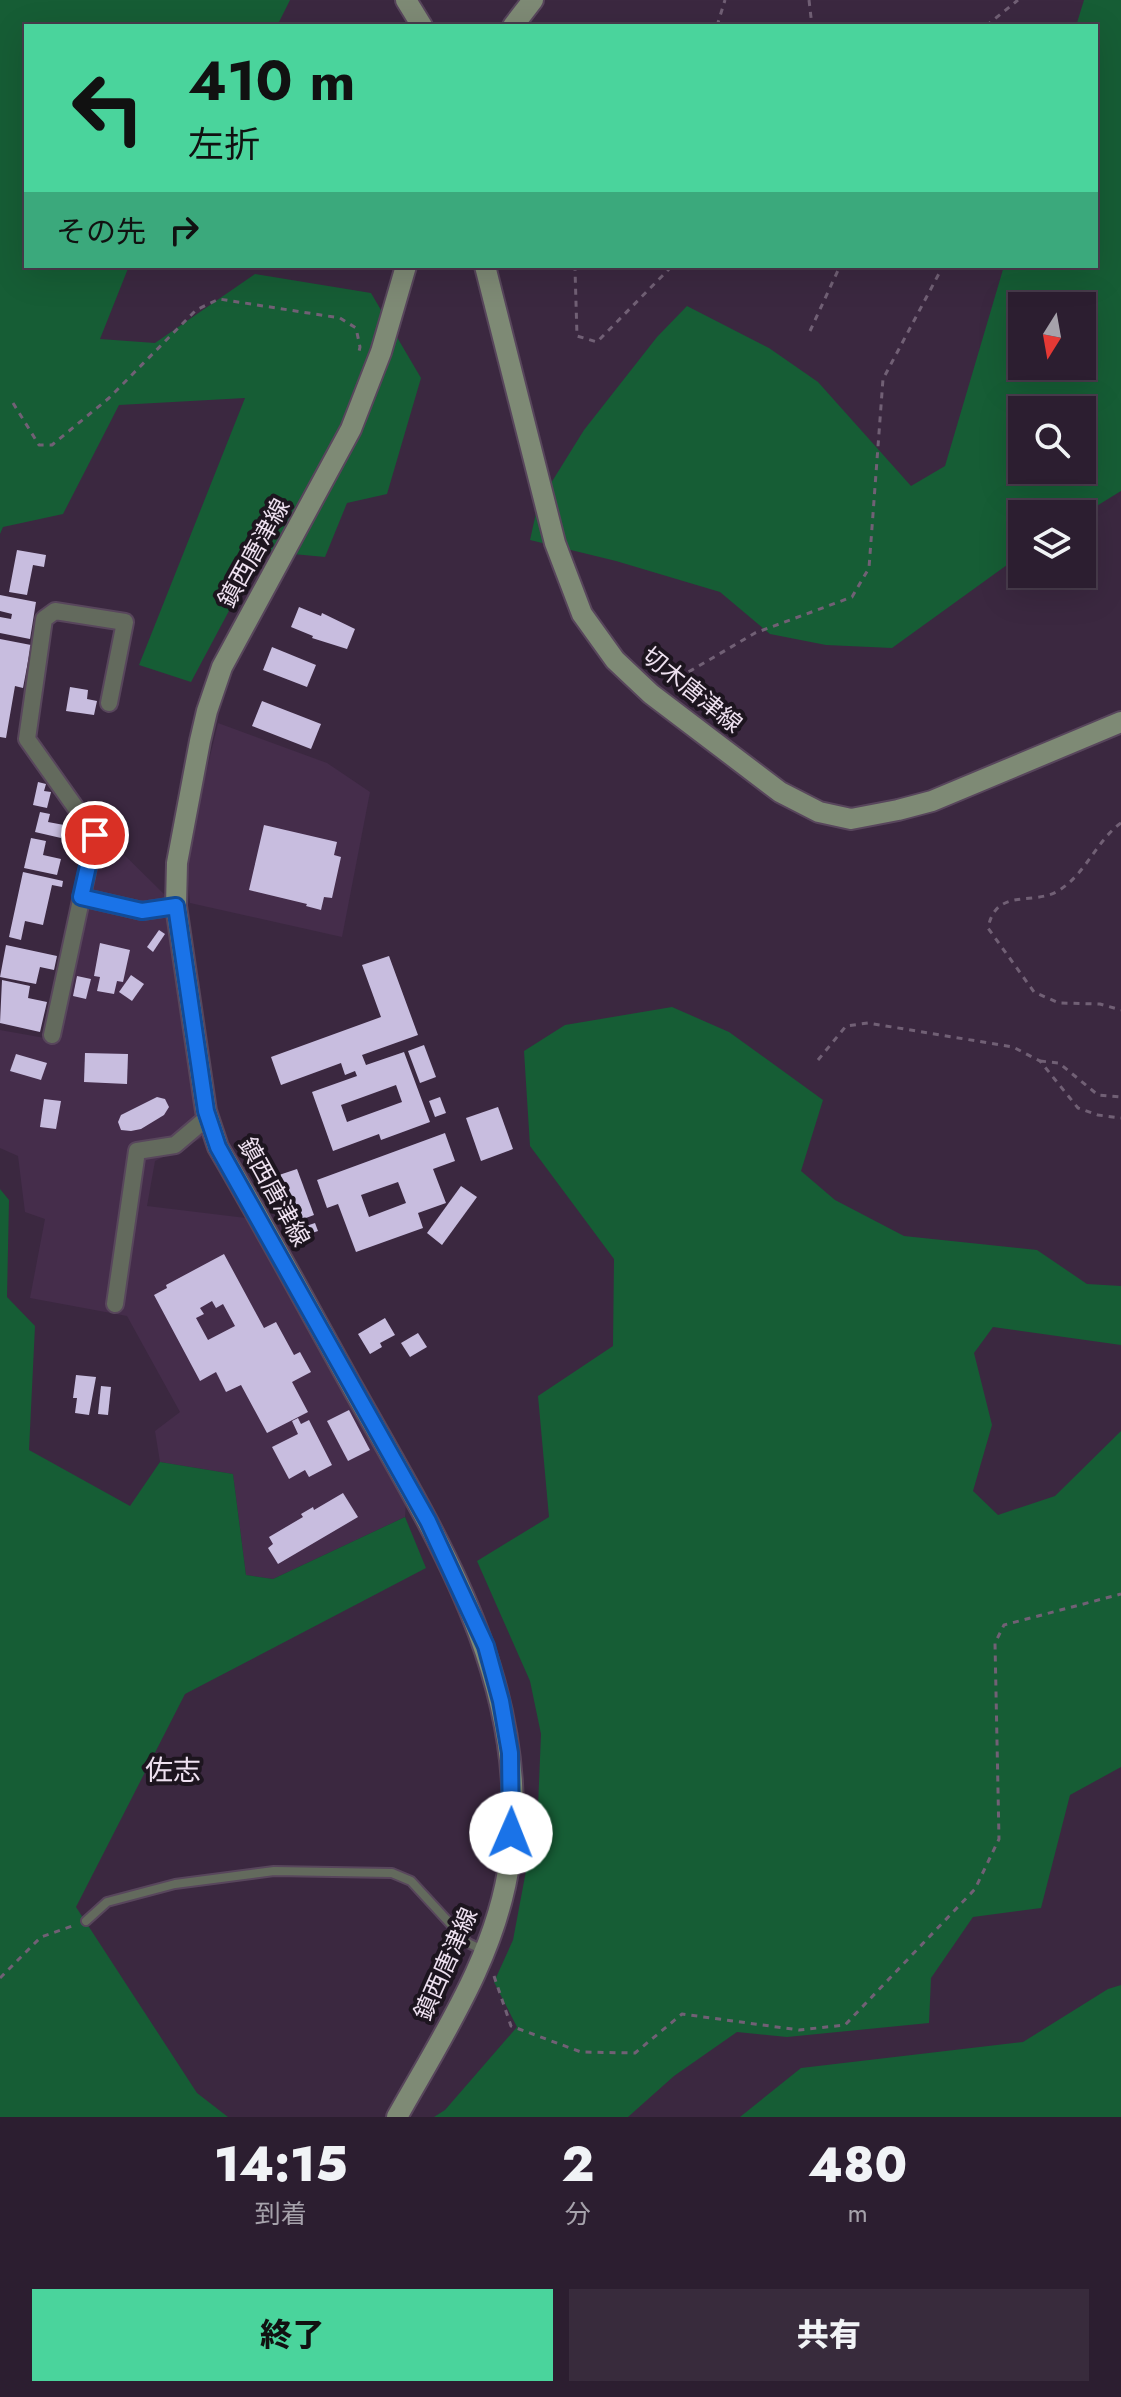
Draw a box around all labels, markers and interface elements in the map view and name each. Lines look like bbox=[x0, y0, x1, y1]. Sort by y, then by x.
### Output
text: 410 m bbox=[188, 40, 355, 121]
icon: left bbox=[56, 56, 160, 160]
text: 左折 bbox=[188, 118, 260, 170]
icon: right bbox=[162, 208, 206, 252]
text: その先 bbox=[56, 210, 146, 253]
north arrow bbox=[1008, 292, 1096, 380]
map controls bbox=[1008, 292, 1096, 588]
button: search bbox=[1008, 396, 1096, 484]
street label: 鎮西唐津線 bbox=[209, 492, 298, 614]
button: layers bbox=[1008, 500, 1096, 588]
street label: 切木唐津線 bbox=[635, 638, 750, 741]
pin bbox=[61, 801, 129, 869]
icon: arrive bbox=[73, 813, 117, 857]
street label: 鎮西唐津線 bbox=[230, 1131, 319, 1253]
district label: 佐志 bbox=[145, 1750, 201, 1791]
position arrow bbox=[469, 1791, 553, 1875]
street label: 鎮西唐津線 bbox=[405, 1902, 486, 2026]
text: 14:15 bbox=[214, 2130, 348, 2199]
text: 2 bbox=[561, 2130, 594, 2199]
text: 480 bbox=[808, 2131, 907, 2200]
text: m bbox=[847, 2194, 868, 2232]
text: 到着 bbox=[255, 2195, 307, 2233]
text: 分 bbox=[565, 2195, 591, 2233]
button: 終了 bbox=[32, 2289, 553, 2381]
button: 共有 bbox=[569, 2289, 1089, 2381]

